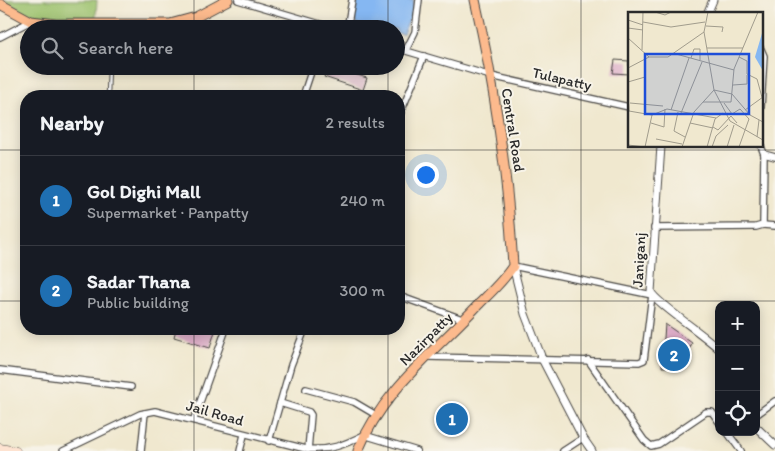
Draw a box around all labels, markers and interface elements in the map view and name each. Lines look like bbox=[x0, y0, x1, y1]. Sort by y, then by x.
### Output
inset map bbox=[628, 12, 762, 148]
search box bbox=[20, 20, 405, 75]
icon: search bbox=[38, 34, 66, 62]
text: Search here bbox=[78, 36, 173, 59]
street label: Tulapatty bbox=[531, 63, 593, 95]
street label: Central Road bbox=[498, 87, 528, 173]
text: Nearby bbox=[40, 110, 104, 135]
text: 2 results bbox=[325, 113, 385, 132]
your location bbox=[413, 162, 439, 188]
text: Gol Dighi Mall bbox=[87, 180, 201, 203]
text: 1 bbox=[52, 191, 60, 210]
text: 240 m bbox=[340, 191, 385, 210]
text: Supermarket · Panpatty bbox=[87, 203, 249, 222]
street label: Janiganj bbox=[629, 232, 649, 288]
text: Sadar Thana bbox=[87, 270, 190, 293]
text: 2 bbox=[52, 281, 60, 300]
text: 300 m bbox=[340, 281, 385, 300]
text: Public building bbox=[87, 293, 189, 312]
map controls bbox=[715, 301, 760, 436]
button: + bbox=[715, 301, 760, 346]
street label: Nazirpatty bbox=[396, 309, 456, 369]
pin: 2 bbox=[658, 336, 690, 374]
button: − bbox=[715, 346, 760, 391]
button: locate bbox=[715, 391, 760, 436]
street label: Jail Road bbox=[184, 396, 246, 430]
pin: 1 bbox=[436, 400, 468, 438]

